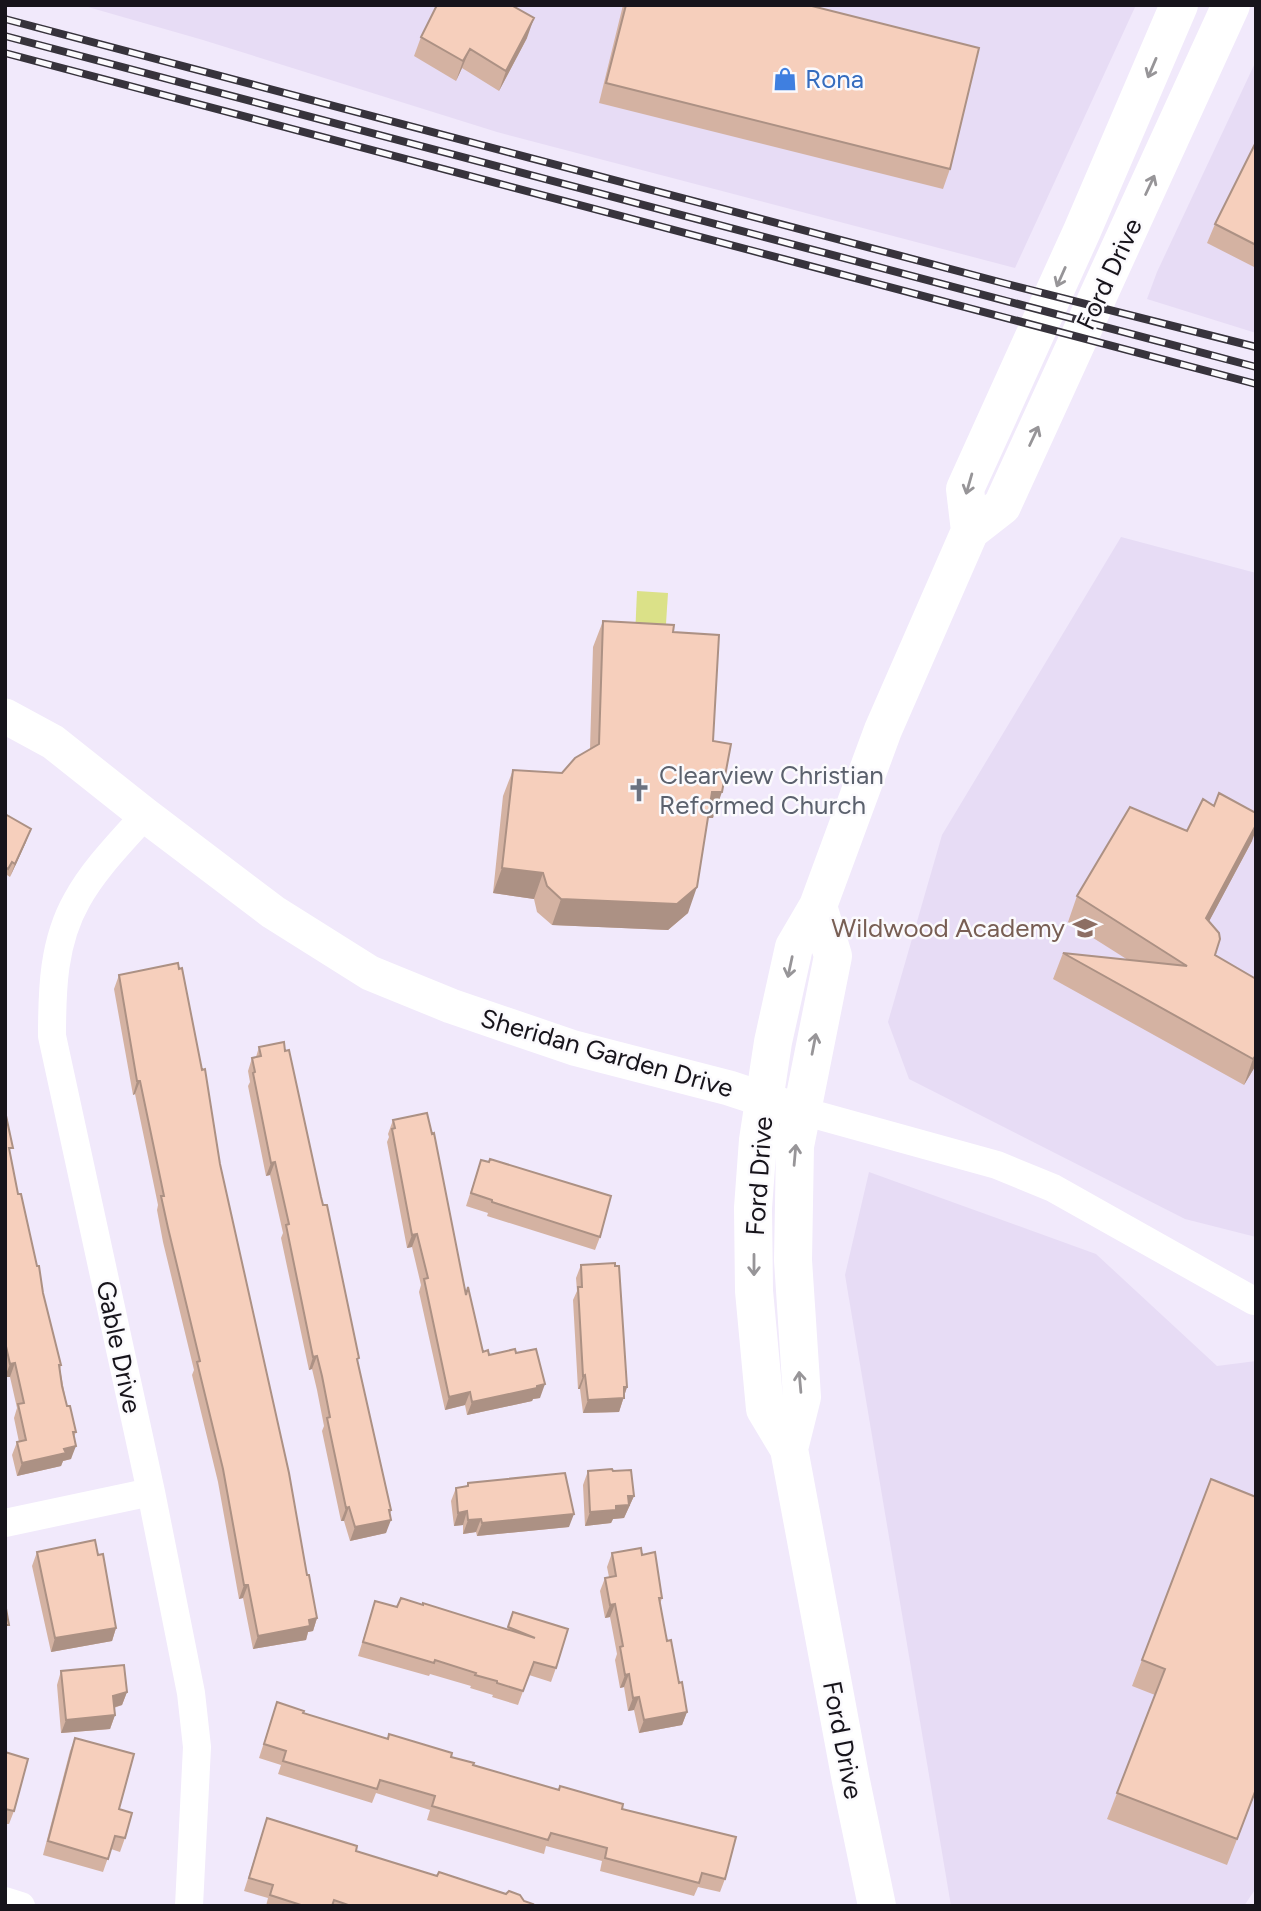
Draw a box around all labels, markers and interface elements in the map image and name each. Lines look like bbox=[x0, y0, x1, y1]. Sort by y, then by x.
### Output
one-way arrow bbox=[1145, 57, 1158, 78]
place label: Rona bbox=[805, 63, 864, 95]
shop icon: Rona bbox=[771, 65, 799, 93]
one-way arrow bbox=[1144, 175, 1157, 196]
street label: Ford Drive bbox=[1069, 213, 1149, 335]
one-way arrow bbox=[1054, 265, 1067, 287]
one-way arrow bbox=[1028, 426, 1041, 447]
one-way arrow bbox=[962, 473, 975, 495]
place label: Clearview Christian Reformed Church bbox=[659, 759, 884, 821]
church icon: Clearview Christian Reformed Church bbox=[625, 776, 653, 804]
place label: Wildwood Academy bbox=[831, 912, 1065, 944]
school or university icon: Wildwood Academy bbox=[1071, 914, 1099, 942]
one-way arrow bbox=[782, 955, 796, 978]
street label: Sheridan Garden Drive bbox=[477, 1002, 737, 1104]
one-way arrow bbox=[808, 1033, 822, 1056]
street label: Ford Drive bbox=[739, 1115, 779, 1237]
one-way arrow bbox=[789, 1144, 802, 1167]
one-way arrow bbox=[747, 1253, 761, 1276]
street label: Gable Drive bbox=[89, 1278, 149, 1416]
one-way arrow bbox=[793, 1372, 806, 1394]
street label: Ford Drive bbox=[816, 1678, 870, 1802]

